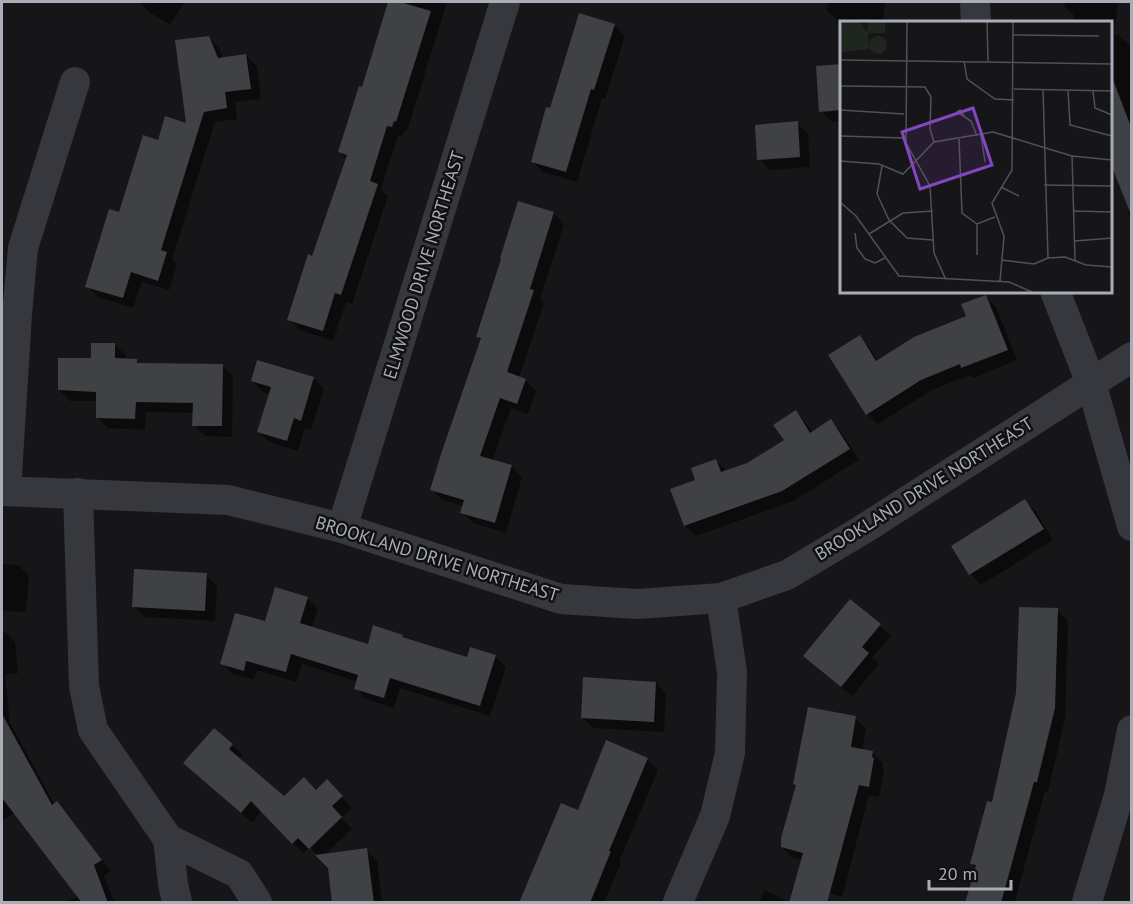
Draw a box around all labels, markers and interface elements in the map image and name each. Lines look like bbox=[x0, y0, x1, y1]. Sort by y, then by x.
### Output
inset map bbox=[840, 21, 1112, 292]
street label: ELMWOOD DRIVE NORTHEAST bbox=[378, 148, 469, 382]
street label: BROOKLAND DRIVE NORTHEAST bbox=[810, 412, 1037, 565]
street label: BROOKLAND DRIVE NORTHEAST bbox=[313, 511, 561, 606]
scale bar bbox=[929, 853, 1012, 891]
text: 20 m bbox=[938, 862, 977, 885]

